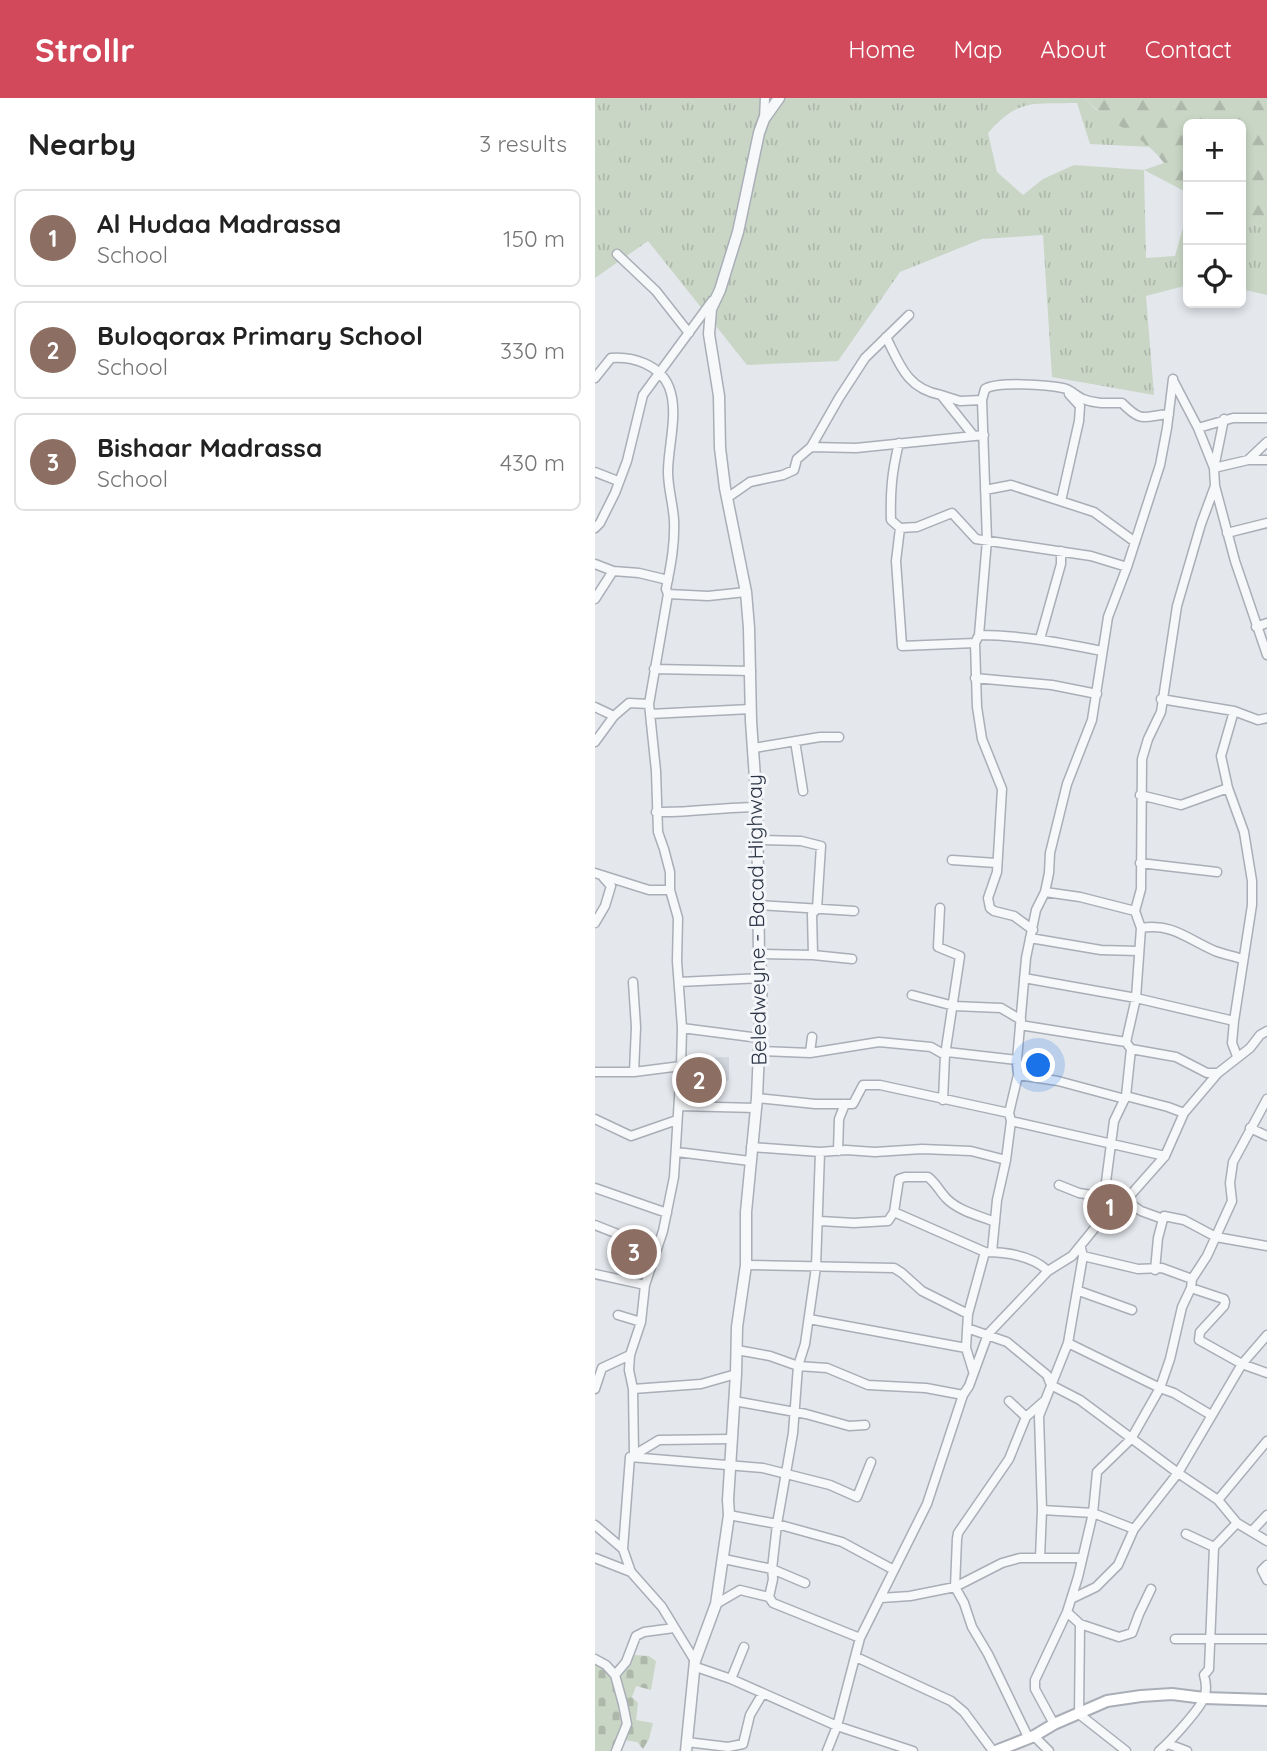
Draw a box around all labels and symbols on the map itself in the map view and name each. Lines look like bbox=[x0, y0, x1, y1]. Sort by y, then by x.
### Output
street label: Beledweyne - Bacad Highway bbox=[740, 774, 772, 1066]
your location bbox=[1021, 1048, 1055, 1082]
pin: 2 bbox=[676, 1054, 722, 1106]
pin: 1 bbox=[1087, 1181, 1133, 1233]
pin: 3 bbox=[611, 1226, 657, 1278]

